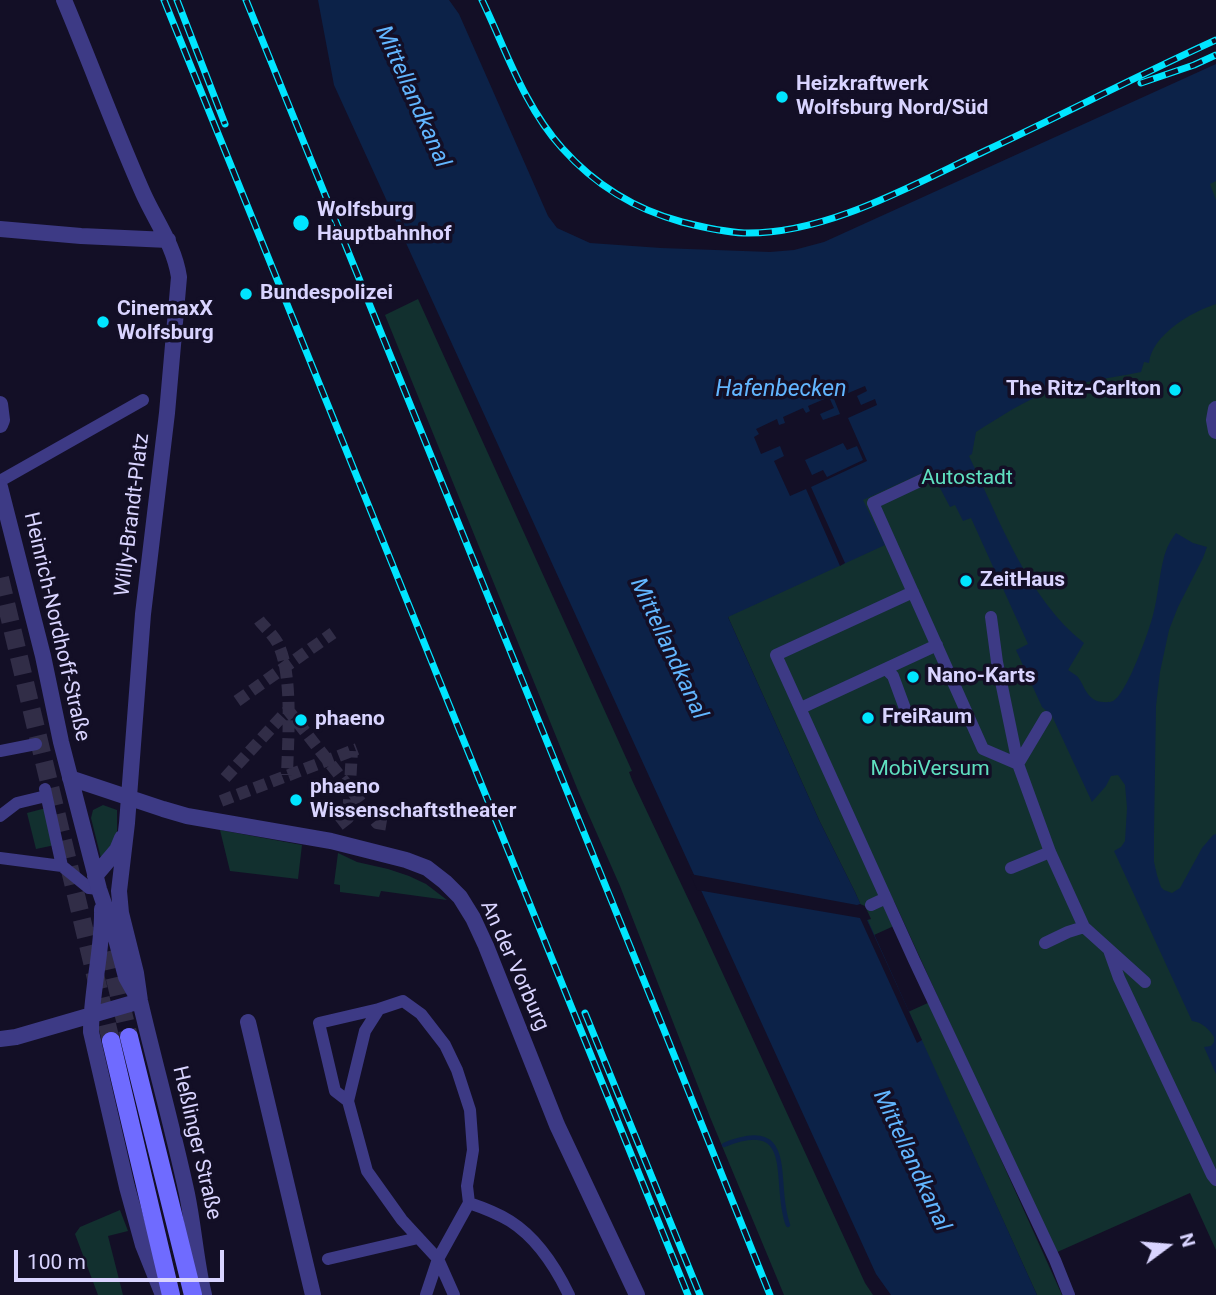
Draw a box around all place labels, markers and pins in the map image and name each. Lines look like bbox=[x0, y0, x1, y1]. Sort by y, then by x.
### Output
place label: Heizkraftwerk Wolfsburg Nord/Süd bbox=[796, 72, 988, 122]
marker: Heizkraftwerk Wolfsburg Nord/Süd bbox=[774, 89, 790, 105]
place label: Wolfsburg Hauptbahnhof bbox=[317, 198, 451, 248]
marker: Wolfsburg Hauptbahnhof bbox=[291, 213, 311, 233]
place label: Bundespolizei bbox=[260, 281, 393, 307]
marker: Bundespolizei bbox=[238, 286, 254, 302]
place label: CinemaxX Wolfsburg bbox=[117, 297, 214, 347]
marker: CinemaxX Wolfsburg bbox=[95, 314, 111, 330]
place label: The Ritz-Carlton bbox=[1006, 377, 1161, 403]
marker: The Ritz-Carlton bbox=[1167, 382, 1183, 398]
place label: ZeitHaus bbox=[980, 568, 1065, 594]
marker: ZeitHaus bbox=[958, 573, 974, 589]
place label: Nano-Karts bbox=[927, 664, 1036, 690]
marker: Nano-Karts bbox=[905, 669, 921, 685]
place label: FreiRaum bbox=[882, 705, 972, 731]
place label: phaeno bbox=[315, 707, 385, 733]
marker: FreiRaum bbox=[860, 710, 876, 726]
marker: phaeno bbox=[293, 712, 309, 728]
place label: phaeno Wissenschaftstheater bbox=[310, 775, 516, 825]
marker: phaeno Wissenschaftstheater bbox=[288, 792, 304, 808]

